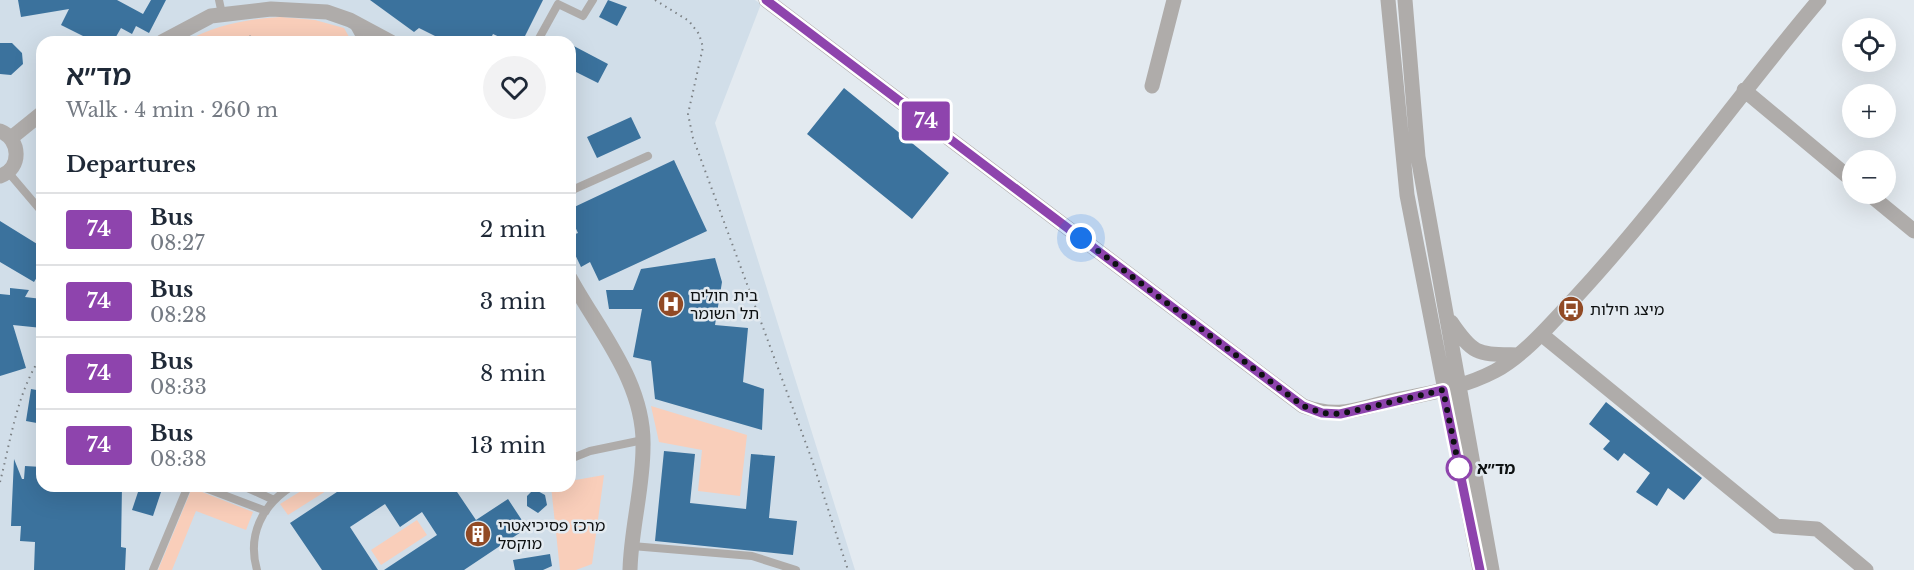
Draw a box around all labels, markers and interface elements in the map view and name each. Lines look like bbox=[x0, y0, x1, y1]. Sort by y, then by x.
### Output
map controls bbox=[1842, 18, 1896, 204]
button: locate bbox=[1842, 18, 1896, 72]
button: heart bbox=[483, 56, 546, 119]
text: מד״א bbox=[66, 58, 131, 93]
button: + bbox=[1842, 84, 1896, 138]
text: Walk · 4 min · 260 m bbox=[66, 98, 278, 122]
line badge: 74 bbox=[899, 102, 953, 140]
text: 74 bbox=[914, 108, 938, 134]
button: − bbox=[1842, 150, 1896, 204]
text: Departures bbox=[66, 151, 196, 178]
text: Bus bbox=[150, 204, 193, 231]
text: 74 bbox=[87, 216, 111, 242]
text: 2 min bbox=[480, 216, 546, 243]
your location bbox=[1066, 223, 1096, 253]
text: 08:27 bbox=[150, 231, 204, 255]
text: Bus bbox=[150, 276, 193, 303]
place label: בית חולים תל השומר bbox=[690, 285, 759, 323]
text: 74 bbox=[87, 288, 111, 314]
text: 3 min bbox=[480, 288, 546, 315]
hospital icon: בית חולים תל השומר bbox=[656, 289, 686, 319]
bus stop icon: מיצג חילות bbox=[1556, 294, 1586, 324]
place label: מיצג חילות bbox=[1590, 299, 1664, 319]
text: 08:28 bbox=[150, 303, 207, 327]
text: Bus bbox=[150, 348, 193, 375]
text: 74 bbox=[87, 360, 111, 386]
text: 8 min bbox=[480, 360, 546, 387]
text: 08:33 bbox=[150, 375, 207, 399]
text: Bus bbox=[150, 420, 193, 447]
text: 74 bbox=[87, 432, 111, 458]
text: 13 min bbox=[470, 432, 546, 459]
text: 08:38 bbox=[150, 447, 207, 471]
marker: מד״א bbox=[1446, 455, 1472, 481]
place label: מד״א bbox=[1477, 458, 1515, 478]
place label: מרכז פסיכיאטרי מוקסל bbox=[498, 515, 605, 553]
building icon: מרכז פסיכיאטרי מוקסל bbox=[463, 519, 493, 549]

